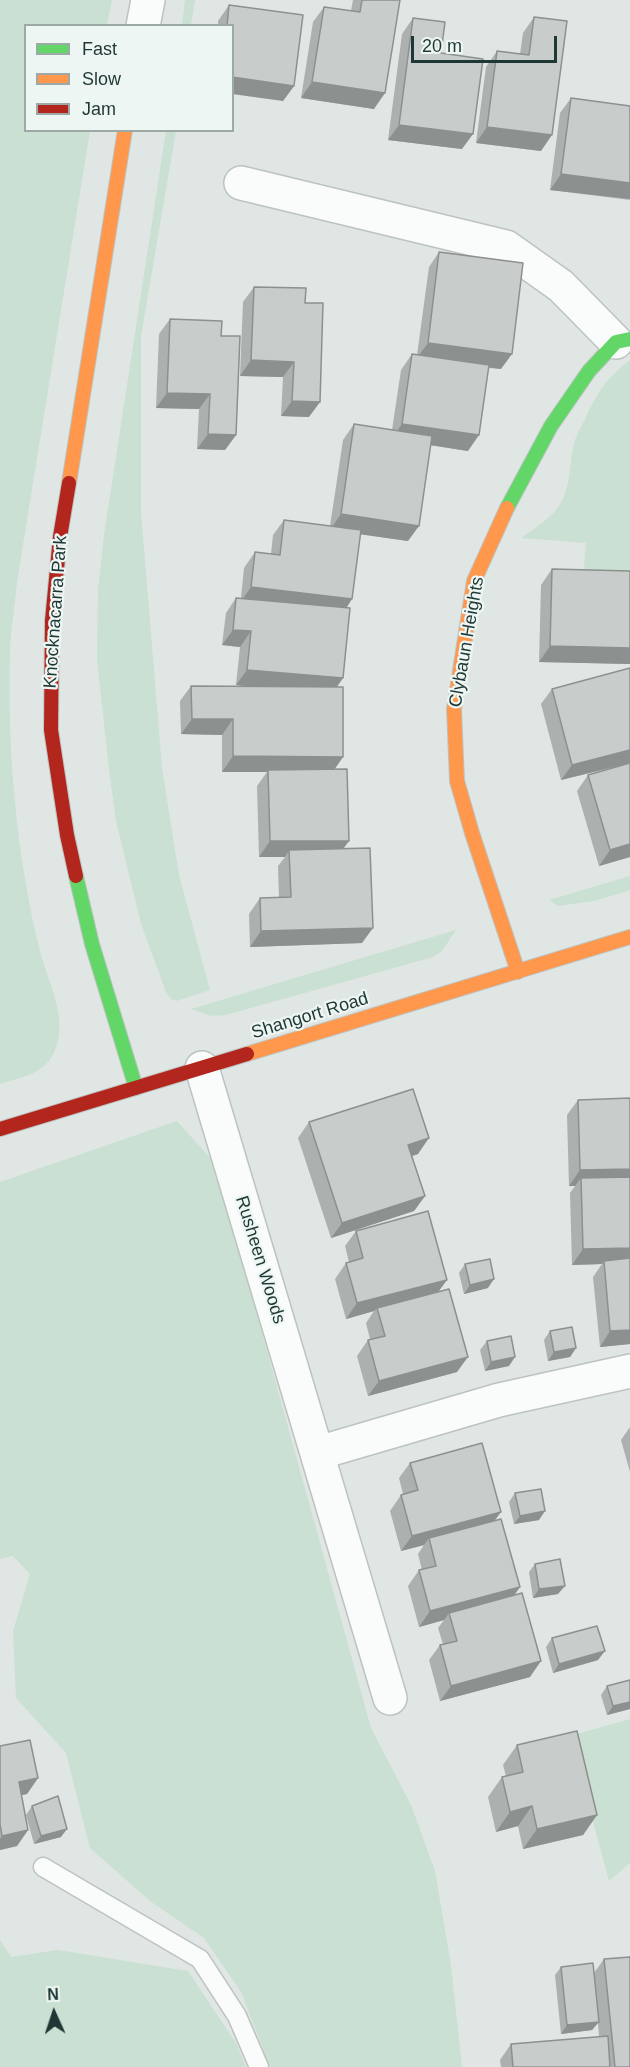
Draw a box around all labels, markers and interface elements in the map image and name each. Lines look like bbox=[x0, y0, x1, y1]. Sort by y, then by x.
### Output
legend bbox=[24, 24, 234, 132]
scale bar bbox=[414, 24, 560, 62]
text: 20 m bbox=[422, 36, 462, 56]
text: Fast bbox=[82, 39, 117, 59]
text: Slow bbox=[82, 69, 121, 89]
text: Jam bbox=[82, 99, 116, 119]
street label: Knocknacarra Park bbox=[40, 535, 72, 689]
street label: Clybaun Heights bbox=[445, 575, 489, 709]
street label: Shangort Road bbox=[249, 988, 371, 1044]
street label: Rusheen Woods bbox=[230, 1193, 290, 1327]
north arrow bbox=[24, 1983, 84, 2043]
text: N bbox=[47, 1986, 59, 2003]

